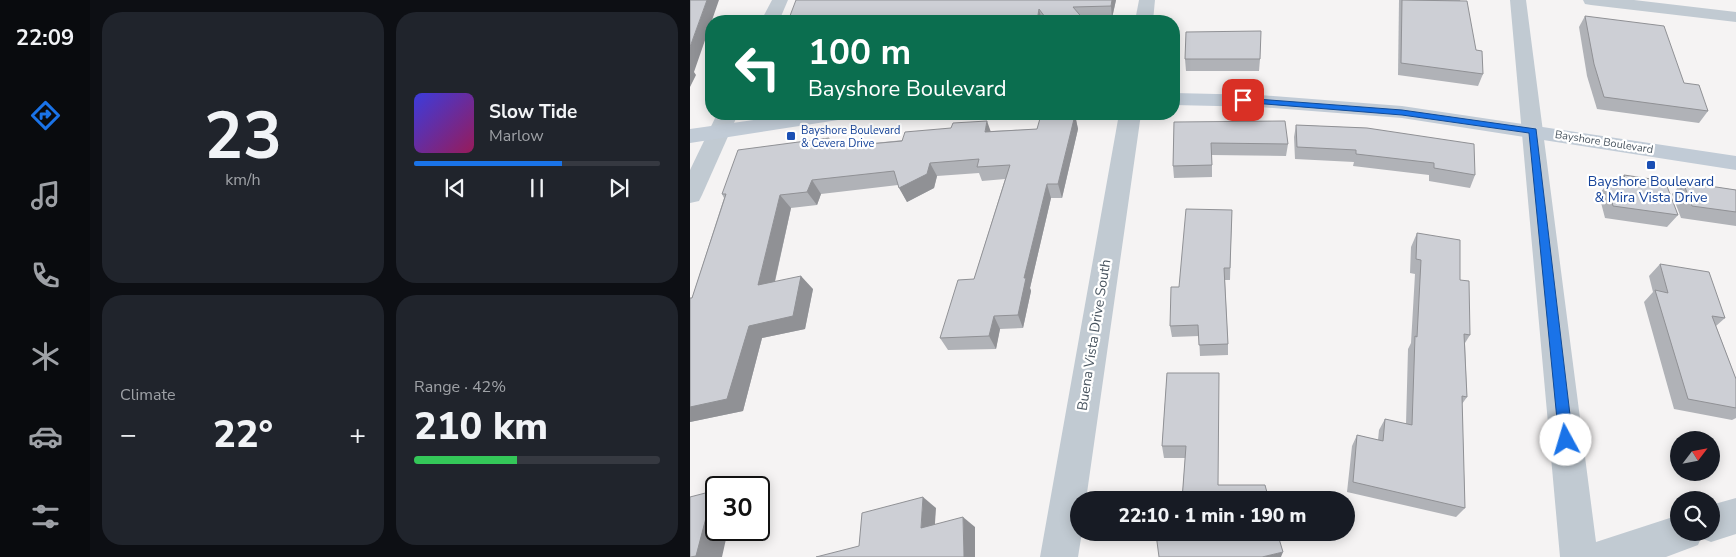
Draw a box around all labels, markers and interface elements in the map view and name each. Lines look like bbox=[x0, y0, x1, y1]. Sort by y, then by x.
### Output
text: 22:09 bbox=[16, 23, 74, 53]
text: 100 m bbox=[808, 29, 911, 76]
icon: left bbox=[725, 35, 790, 100]
text: Bayshore Boulevard bbox=[808, 74, 1007, 104]
pin bbox=[1222, 79, 1264, 121]
icon: arrive bbox=[1229, 86, 1257, 114]
text: 23 bbox=[204, 92, 282, 181]
icon: directions bbox=[28, 98, 63, 133]
text: Slow Tide bbox=[489, 99, 577, 125]
place label: Bayshore Boulevard & Cevera Drive bbox=[801, 123, 900, 151]
text: Marlow bbox=[489, 125, 544, 147]
street label: Bayshore Boulevard bbox=[1554, 127, 1654, 157]
marker: Bayshore Boulevard & Cevera Drive bbox=[785, 130, 797, 142]
marker: Bayshore Boulevard & Mira Vista Drive bbox=[1645, 159, 1657, 171]
text: km/h bbox=[225, 169, 261, 191]
place label: Bayshore Boulevard & Mira Vista Drive bbox=[1588, 172, 1714, 207]
icon: previous bbox=[441, 174, 469, 202]
icon: pause bbox=[523, 174, 551, 202]
icon: next bbox=[605, 174, 633, 202]
icon: music bbox=[28, 178, 63, 213]
icon: phone bbox=[28, 258, 63, 293]
street label: Buena Vista Drive South bbox=[1073, 258, 1115, 412]
icon: climate bbox=[28, 339, 63, 374]
text: Range · 42% bbox=[414, 376, 506, 398]
text: Climate bbox=[120, 384, 175, 406]
text: 210 km bbox=[414, 401, 548, 452]
text: 22° bbox=[213, 409, 273, 460]
position arrow bbox=[1539, 413, 1591, 465]
text: − bbox=[120, 416, 137, 454]
text: + bbox=[349, 416, 366, 454]
icon: car bbox=[28, 419, 63, 454]
north arrow bbox=[1670, 431, 1720, 481]
map controls bbox=[1670, 431, 1720, 541]
speed limit sign: 30 bbox=[705, 476, 770, 541]
button: search bbox=[1670, 491, 1720, 541]
icon: filters bbox=[28, 499, 63, 534]
text: 22:10 · 1 min · 190 m bbox=[1119, 503, 1306, 529]

